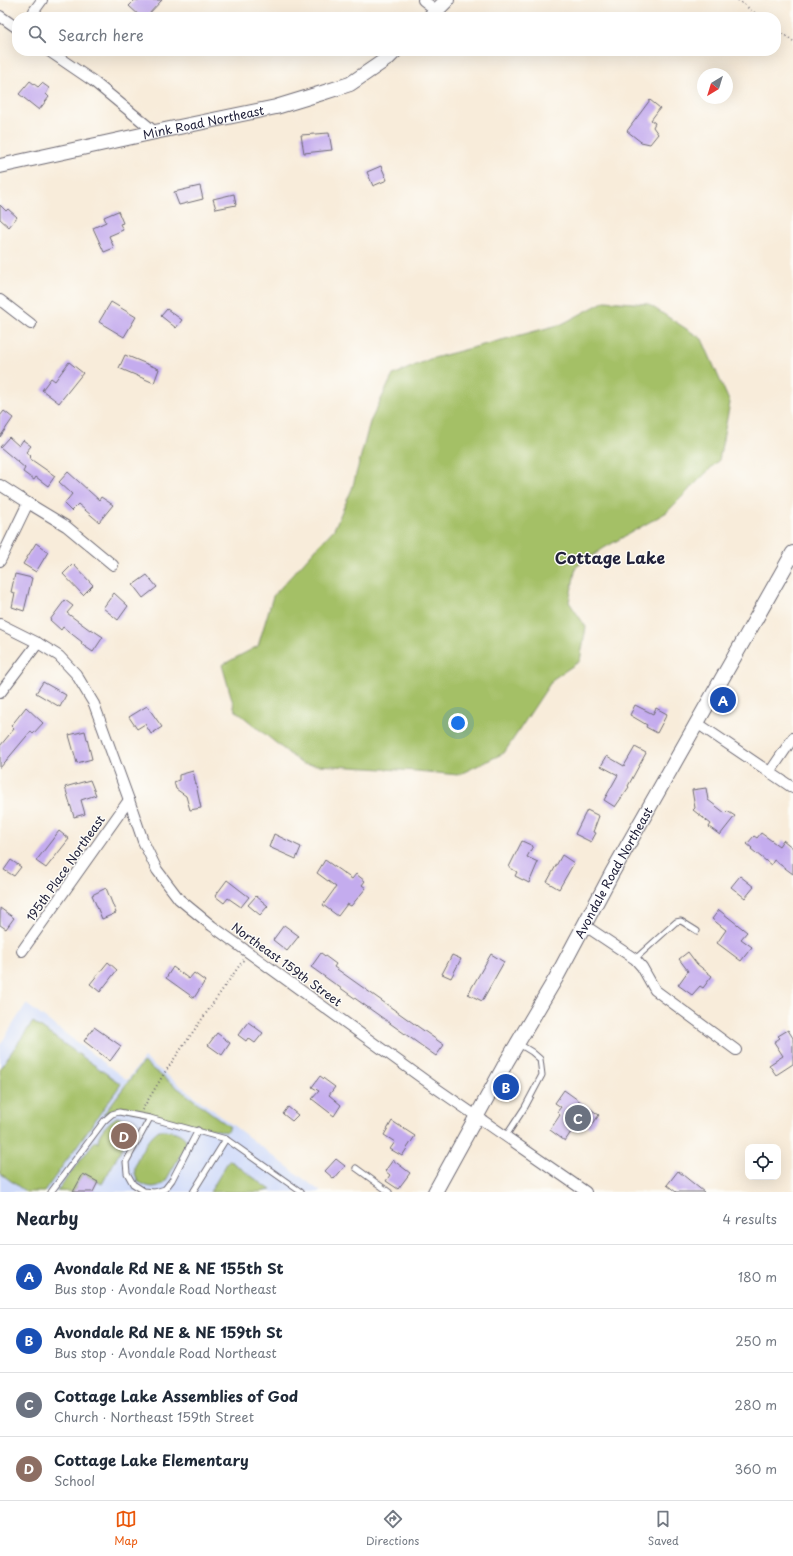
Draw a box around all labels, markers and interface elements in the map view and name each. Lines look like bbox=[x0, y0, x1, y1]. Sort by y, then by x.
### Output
search box bbox=[12, 12, 781, 56]
icon: search bbox=[26, 23, 48, 45]
text: Search here bbox=[58, 23, 144, 46]
north arrow bbox=[697, 68, 733, 104]
street label: Mink Road Northeast bbox=[141, 101, 266, 143]
district label: Cottage Lake bbox=[555, 545, 666, 569]
pin: A bbox=[710, 685, 736, 715]
your location bbox=[448, 713, 468, 733]
street label: Avondale Road Northeast bbox=[570, 803, 657, 941]
street label: 195th Place Northeast bbox=[22, 811, 109, 925]
street label: Northeast 159th Street bbox=[228, 918, 346, 1010]
pin: B bbox=[493, 1072, 519, 1102]
pin: C bbox=[565, 1103, 591, 1133]
pin: D bbox=[111, 1121, 137, 1151]
map controls bbox=[745, 1144, 781, 1180]
button: locate bbox=[745, 1144, 781, 1180]
text: Nearby bbox=[16, 1205, 78, 1231]
text: 4 results bbox=[723, 1209, 777, 1228]
text: Avondale Rd NE & NE 155th St bbox=[54, 1256, 284, 1279]
text: A bbox=[24, 1267, 34, 1286]
text: 180 m bbox=[738, 1267, 777, 1286]
text: Bus stop · Avondale Road Northeast bbox=[54, 1279, 277, 1298]
text: Avondale Rd NE & NE 159th St bbox=[54, 1320, 283, 1343]
text: B bbox=[25, 1331, 33, 1350]
text: 250 m bbox=[735, 1331, 777, 1350]
text: Bus stop · Avondale Road Northeast bbox=[54, 1343, 277, 1362]
text: Cottage Lake Assemblies of God bbox=[54, 1384, 298, 1407]
text: C bbox=[24, 1395, 34, 1414]
text: 280 m bbox=[735, 1395, 777, 1414]
text: Church · Northeast 159th Street bbox=[54, 1407, 254, 1426]
text: Cottage Lake Elementary bbox=[54, 1448, 249, 1471]
text: D bbox=[24, 1459, 34, 1478]
text: 360 m bbox=[734, 1459, 777, 1478]
text: School bbox=[54, 1471, 95, 1490]
tab: Map bbox=[114, 1508, 138, 1549]
tab: Directions bbox=[366, 1508, 419, 1549]
tab: Saved bbox=[648, 1508, 679, 1549]

